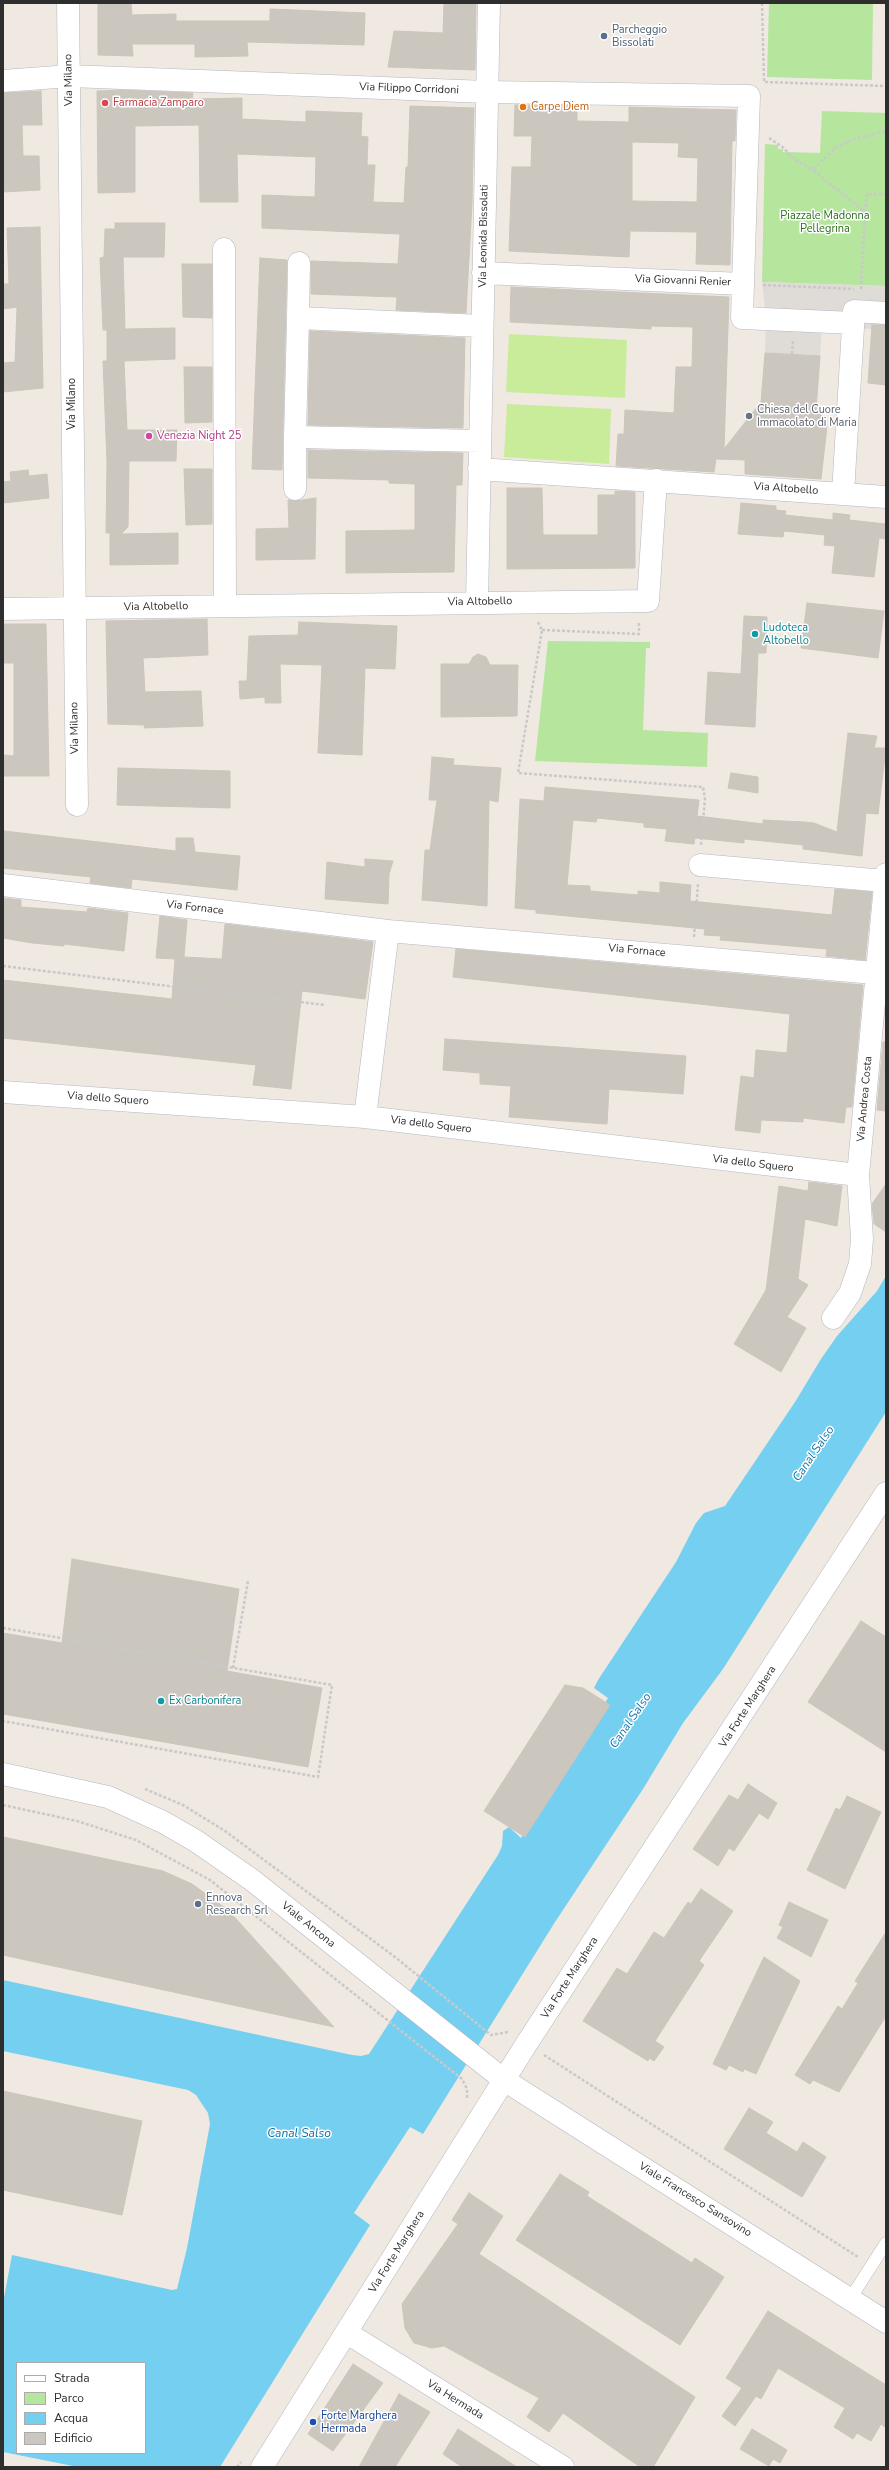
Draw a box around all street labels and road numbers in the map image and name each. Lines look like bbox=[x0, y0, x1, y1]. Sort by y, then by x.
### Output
street label: Via Milano bbox=[62, 54, 76, 106]
street label: Via Filippo Corridoni bbox=[359, 81, 459, 97]
street label: Via Leonida Bissolati bbox=[477, 185, 491, 287]
street label: Via Giovanni Renier bbox=[635, 273, 731, 289]
street label: Via Milano bbox=[65, 378, 79, 430]
street label: Via Altobello bbox=[753, 480, 819, 498]
street label: Via Altobello bbox=[448, 595, 512, 609]
street label: Via Altobello bbox=[124, 600, 188, 614]
street label: Via Milano bbox=[68, 702, 82, 754]
street label: Via Fornace bbox=[166, 898, 224, 918]
street label: Via Fornace bbox=[608, 942, 666, 960]
street label: Via Andrea Costa bbox=[855, 1056, 875, 1142]
street label: Via dello Squero bbox=[67, 1090, 149, 1108]
street label: Via dello Squero bbox=[390, 1113, 472, 1137]
street label: Via dello Squero bbox=[712, 1152, 794, 1176]
street label: Via Forte Marghera bbox=[717, 1664, 779, 1750]
street label: Viale Ancona bbox=[278, 1899, 338, 1951]
street label: Via Forte Marghera bbox=[539, 1935, 601, 2021]
street label: Viale Francesco Sansovino bbox=[636, 2160, 754, 2240]
street label: Via Forte Marghera bbox=[366, 2208, 428, 2296]
street label: Via Hermada bbox=[424, 2377, 486, 2423]

